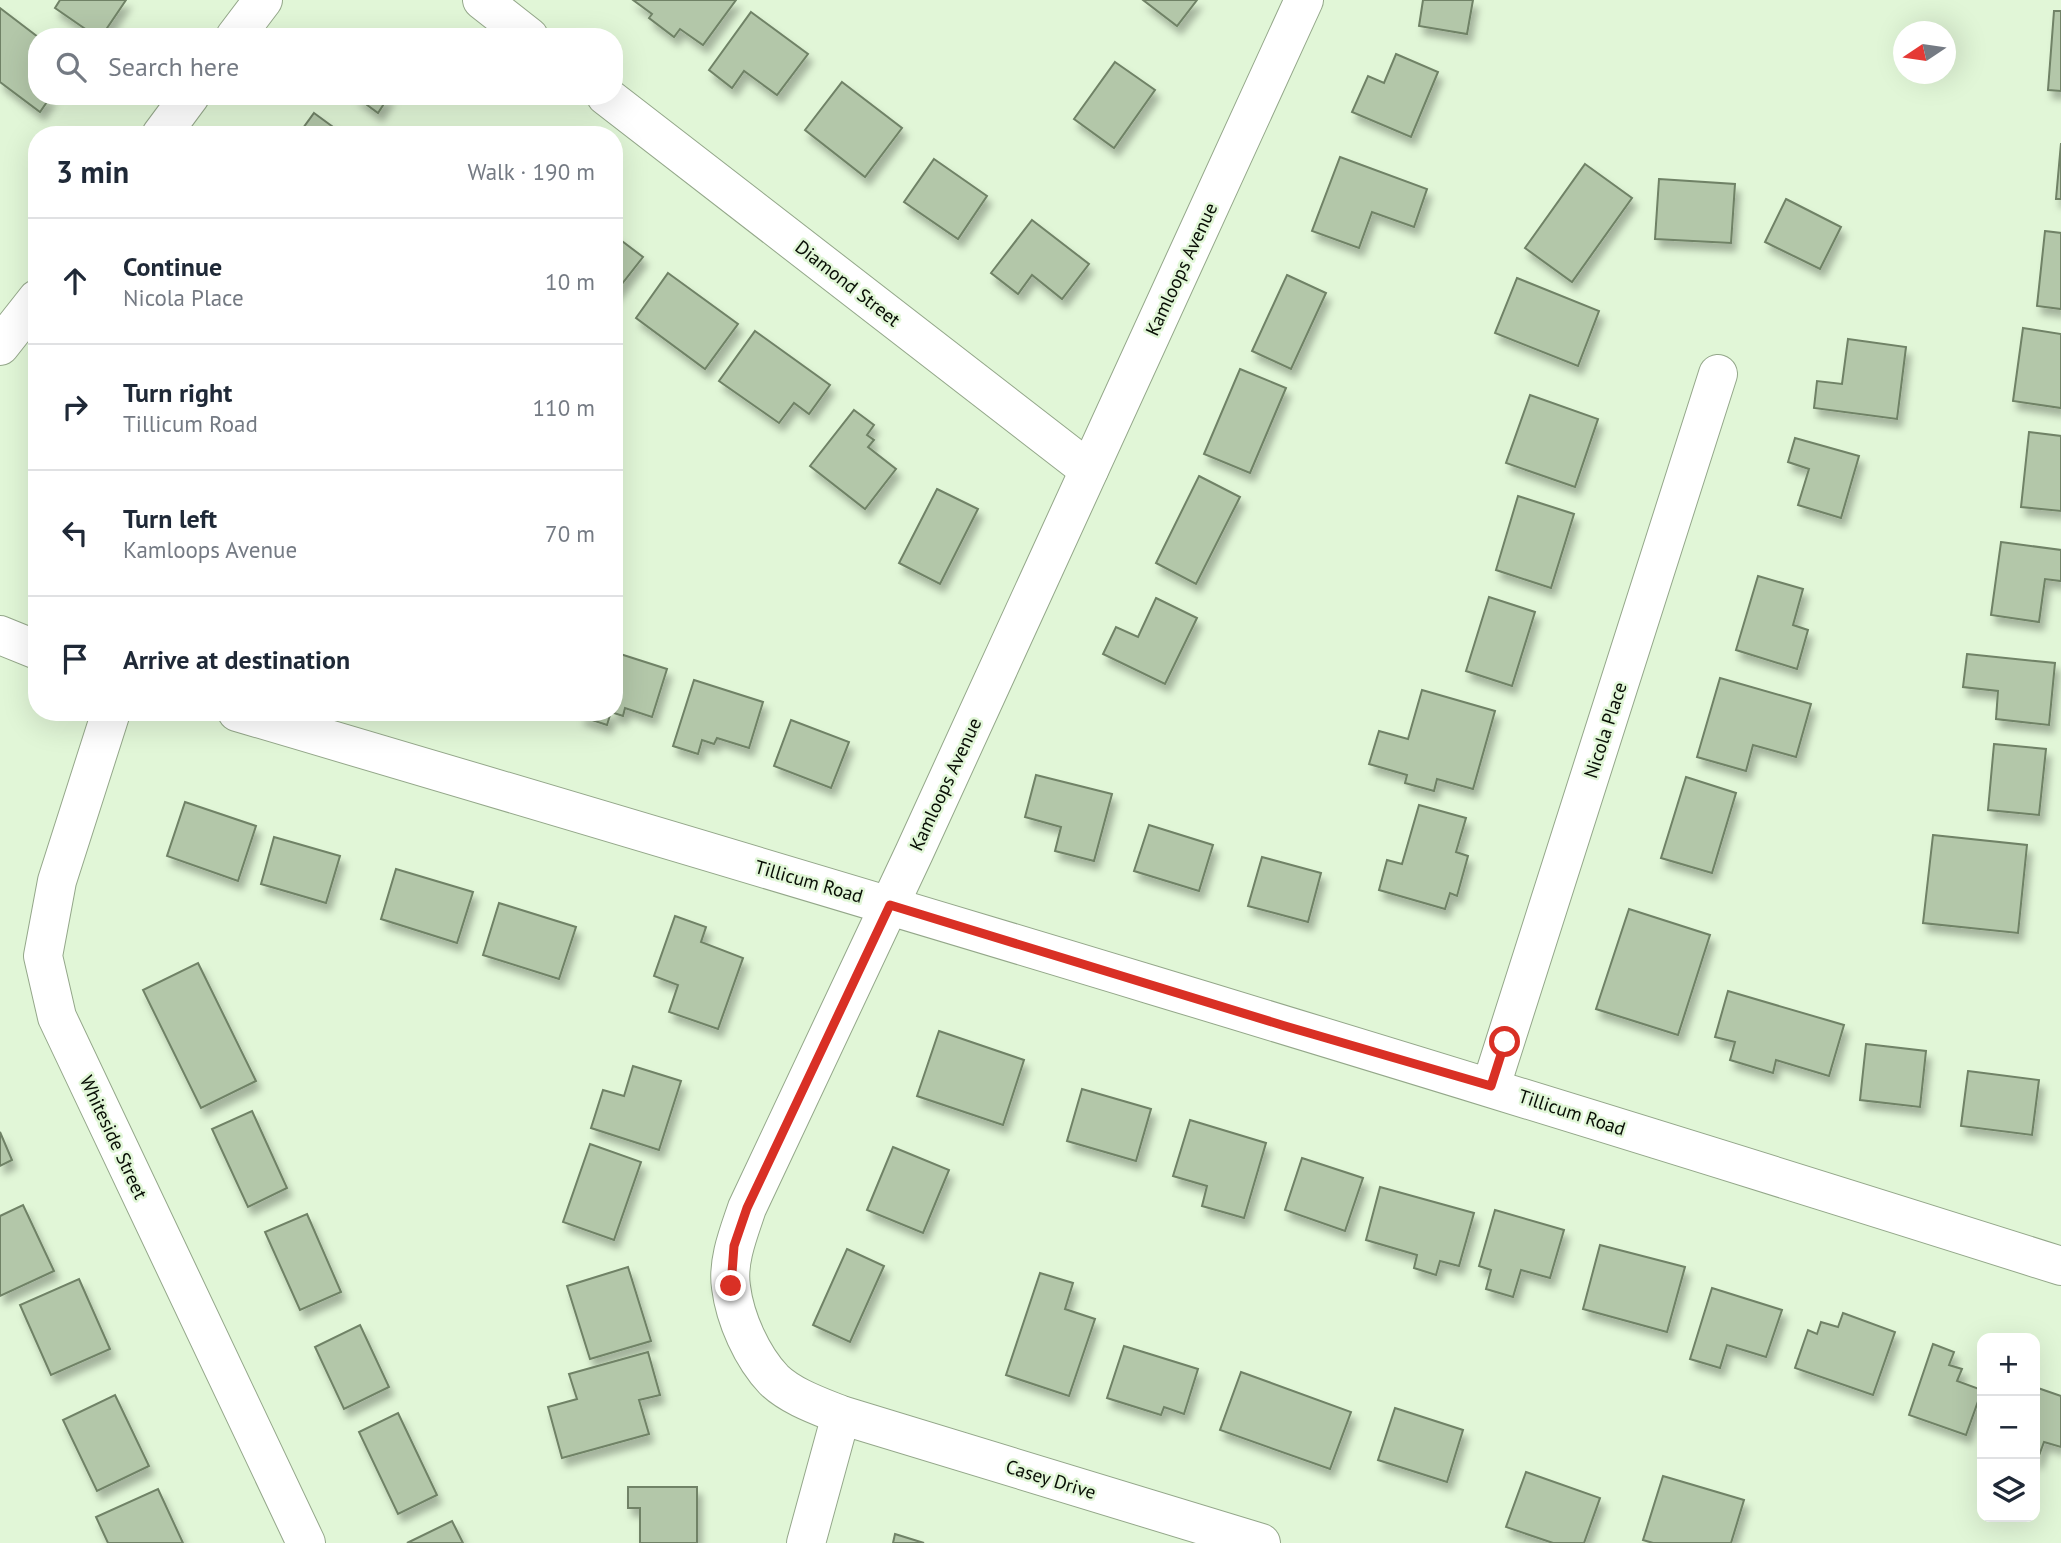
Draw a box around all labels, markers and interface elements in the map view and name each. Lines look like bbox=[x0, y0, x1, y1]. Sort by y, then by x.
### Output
north arrow bbox=[1893, 21, 1956, 84]
search box bbox=[28, 28, 623, 105]
icon: search bbox=[52, 48, 90, 86]
text: Search here bbox=[108, 50, 239, 83]
text: 3 min bbox=[56, 152, 129, 191]
text: Walk · 190 m bbox=[468, 157, 595, 186]
street label: Kamloops Avenue bbox=[1140, 199, 1222, 339]
street label: Diamond Street bbox=[791, 235, 906, 332]
text: Continue bbox=[123, 250, 222, 283]
icon: ahead bbox=[56, 262, 94, 300]
text: 10 m bbox=[545, 267, 595, 296]
text: Nicola Place bbox=[123, 283, 244, 312]
text: Turn right bbox=[123, 376, 232, 409]
icon: right bbox=[56, 388, 94, 426]
text: 110 m bbox=[533, 393, 595, 422]
text: Tillicum Road bbox=[123, 409, 258, 438]
text: Turn left bbox=[123, 502, 217, 535]
icon: left bbox=[56, 514, 94, 552]
text: 70 m bbox=[545, 519, 595, 548]
text: Kamloops Avenue bbox=[123, 535, 297, 564]
icon: arrive bbox=[56, 640, 94, 678]
text: Arrive at destination bbox=[123, 643, 350, 676]
street label: Nicola Place bbox=[1578, 679, 1632, 781]
street label: Kamloops Avenue bbox=[904, 714, 986, 854]
street label: Tillicum Road bbox=[752, 854, 866, 908]
route start bbox=[1489, 1026, 1520, 1057]
street label: Whiteside Street bbox=[75, 1071, 153, 1203]
street label: Tillicum Road bbox=[1515, 1083, 1629, 1141]
route end bbox=[715, 1270, 746, 1301]
map controls bbox=[1977, 1333, 2040, 1522]
button: + bbox=[1977, 1333, 2040, 1396]
button: − bbox=[1977, 1396, 2040, 1459]
street label: Casey Drive bbox=[1003, 1454, 1099, 1504]
button: layers bbox=[1977, 1459, 2040, 1522]

